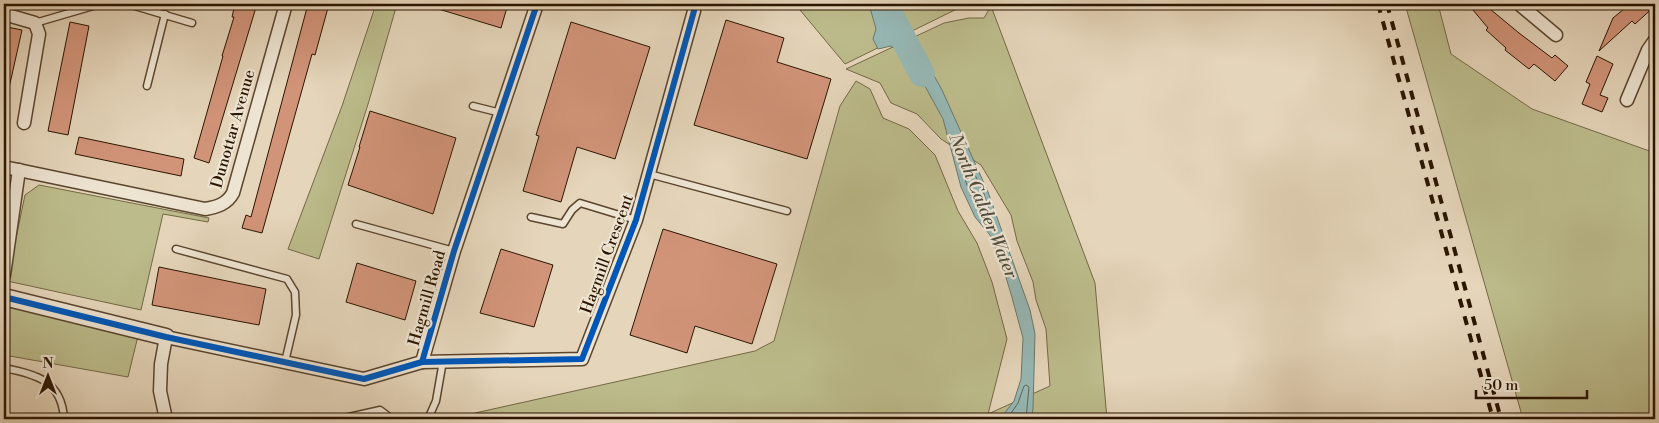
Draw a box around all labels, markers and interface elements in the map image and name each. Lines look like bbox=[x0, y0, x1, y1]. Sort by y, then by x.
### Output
street label: Dunottar Avenue bbox=[206, 67, 260, 191]
water label: North Calder Water bbox=[943, 129, 1023, 282]
street label: Hagmill Crescent bbox=[576, 191, 638, 316]
street label: Hagmill Road bbox=[404, 248, 450, 348]
north arrow bbox=[22, 350, 72, 400]
text: N bbox=[42, 355, 54, 373]
scale bar bbox=[1476, 368, 1588, 400]
text: 50 m bbox=[1484, 376, 1518, 395]

